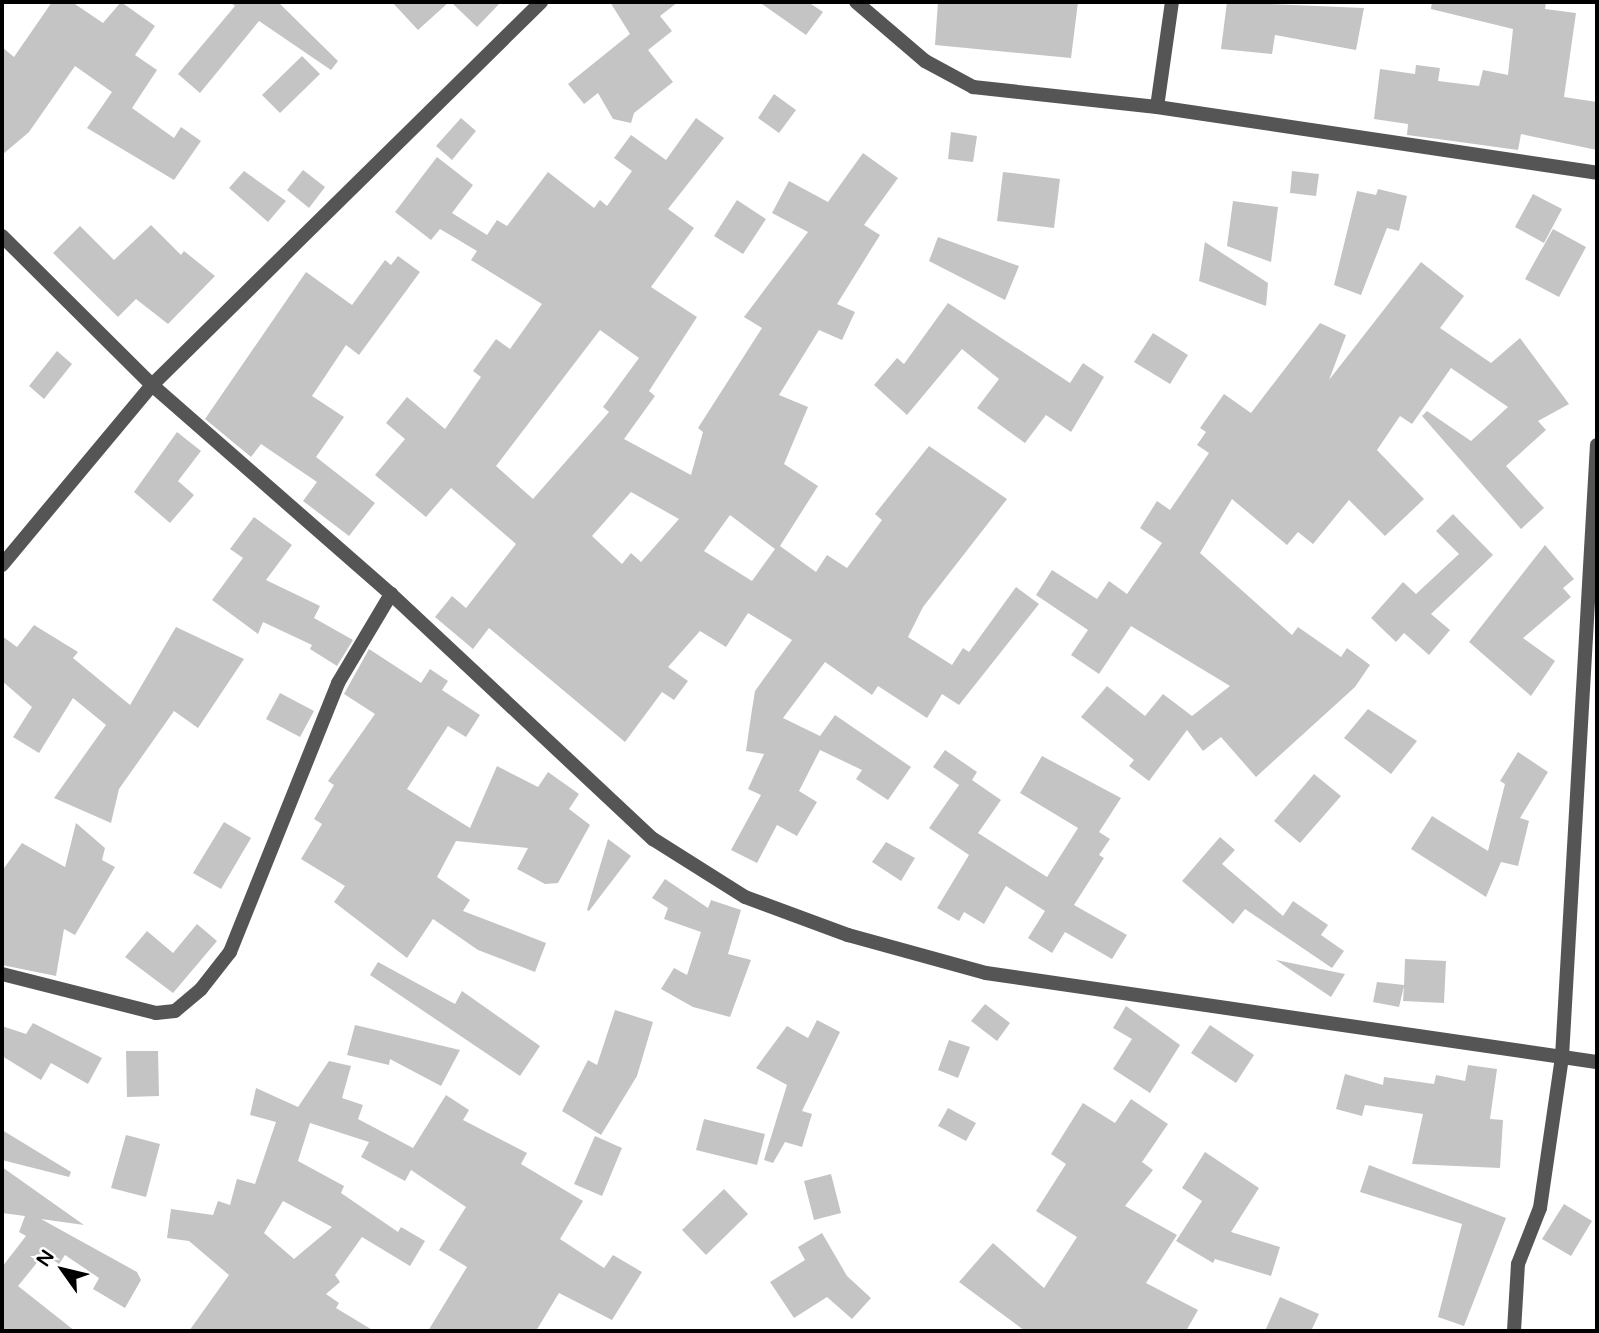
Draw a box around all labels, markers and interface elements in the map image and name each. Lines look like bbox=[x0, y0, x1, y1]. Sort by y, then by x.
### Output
north arrow bbox=[28, 1235, 98, 1305]
text: N bbox=[32, 1246, 59, 1271]

